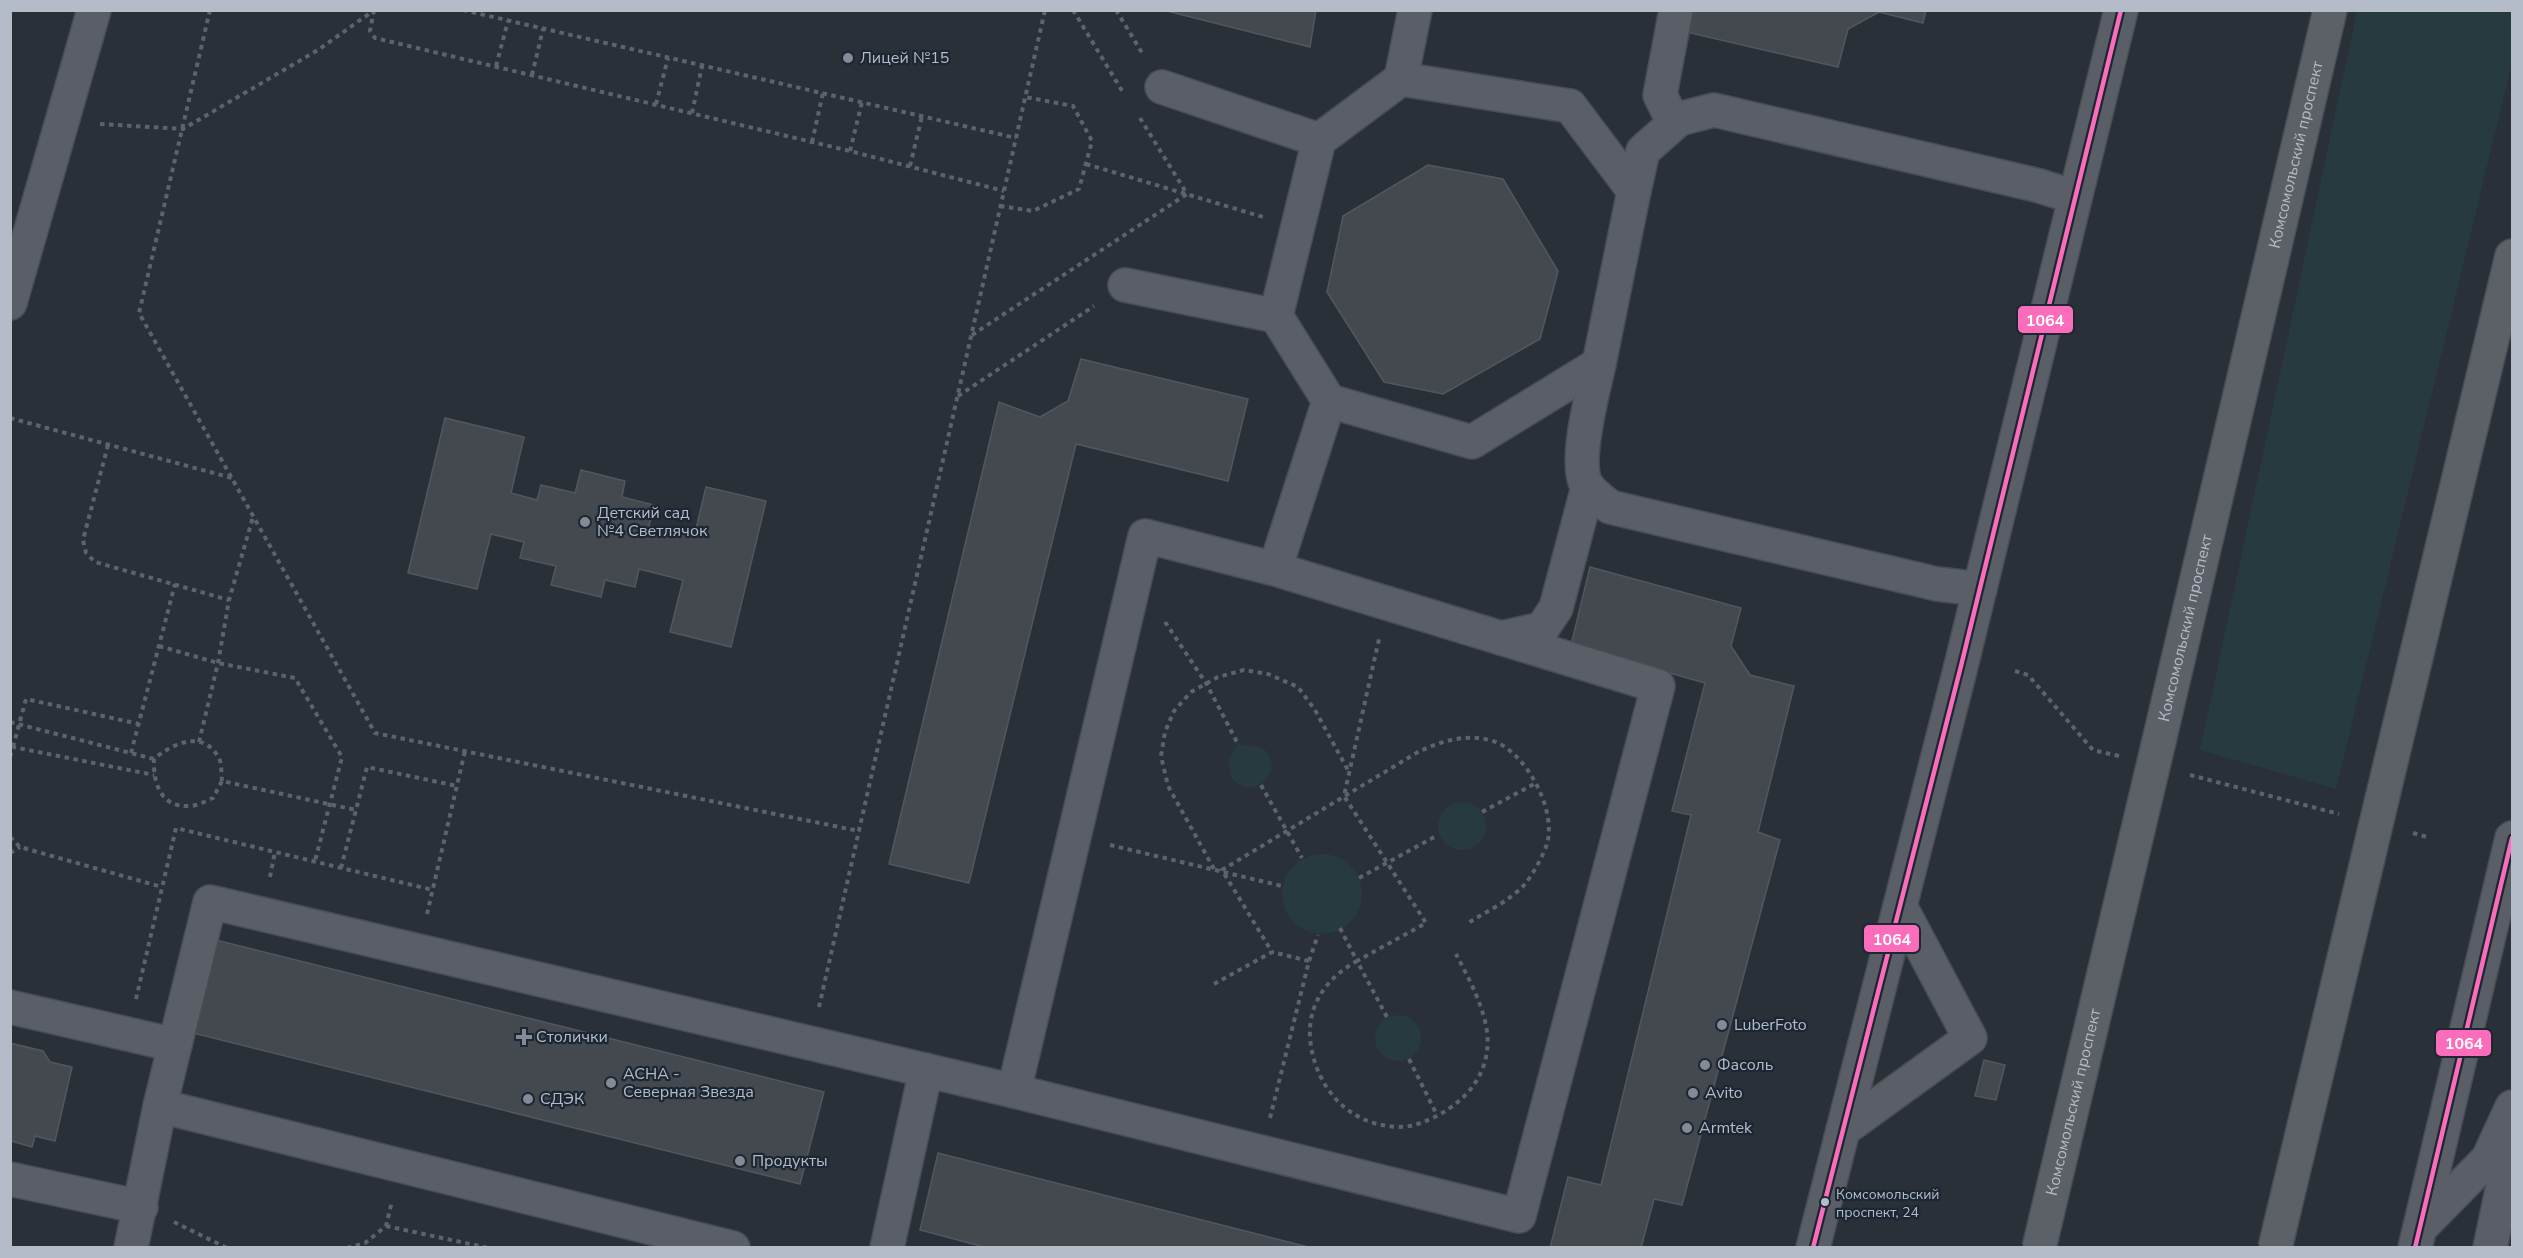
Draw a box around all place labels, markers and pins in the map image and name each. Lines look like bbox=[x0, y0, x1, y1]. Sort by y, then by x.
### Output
place label: Лицей №15 bbox=[860, 47, 949, 69]
marker: Лицей №15 bbox=[841, 51, 855, 65]
place label: Детский сад №4 Светлячок bbox=[597, 502, 708, 542]
marker: Детский сад №4 Светлячок bbox=[578, 515, 592, 529]
place label: LuberFoto bbox=[1734, 1014, 1807, 1036]
marker: LuberFoto bbox=[1715, 1018, 1729, 1032]
place label: Столички bbox=[536, 1026, 608, 1048]
marker: Столички bbox=[517, 1030, 531, 1044]
place label: Фасоль bbox=[1717, 1054, 1773, 1076]
marker: Фасоль bbox=[1698, 1058, 1712, 1072]
place label: АСНА - Северная Звезда bbox=[623, 1063, 754, 1103]
marker: АСНА - Северная Звезда bbox=[604, 1076, 618, 1090]
place label: Avito bbox=[1705, 1082, 1743, 1104]
marker: Avito bbox=[1686, 1086, 1700, 1100]
place label: СДЭК bbox=[540, 1088, 585, 1110]
marker: СДЭК bbox=[521, 1092, 535, 1106]
place label: Armtek bbox=[1699, 1117, 1753, 1139]
marker: Armtek bbox=[1680, 1121, 1694, 1135]
place label: Продукты bbox=[752, 1150, 828, 1172]
marker: Продукты bbox=[733, 1154, 747, 1168]
place label: Комсомольский проспект, 24 bbox=[1836, 1185, 1939, 1222]
marker: Комсомольский проспект, 24 bbox=[1819, 1196, 1831, 1208]

